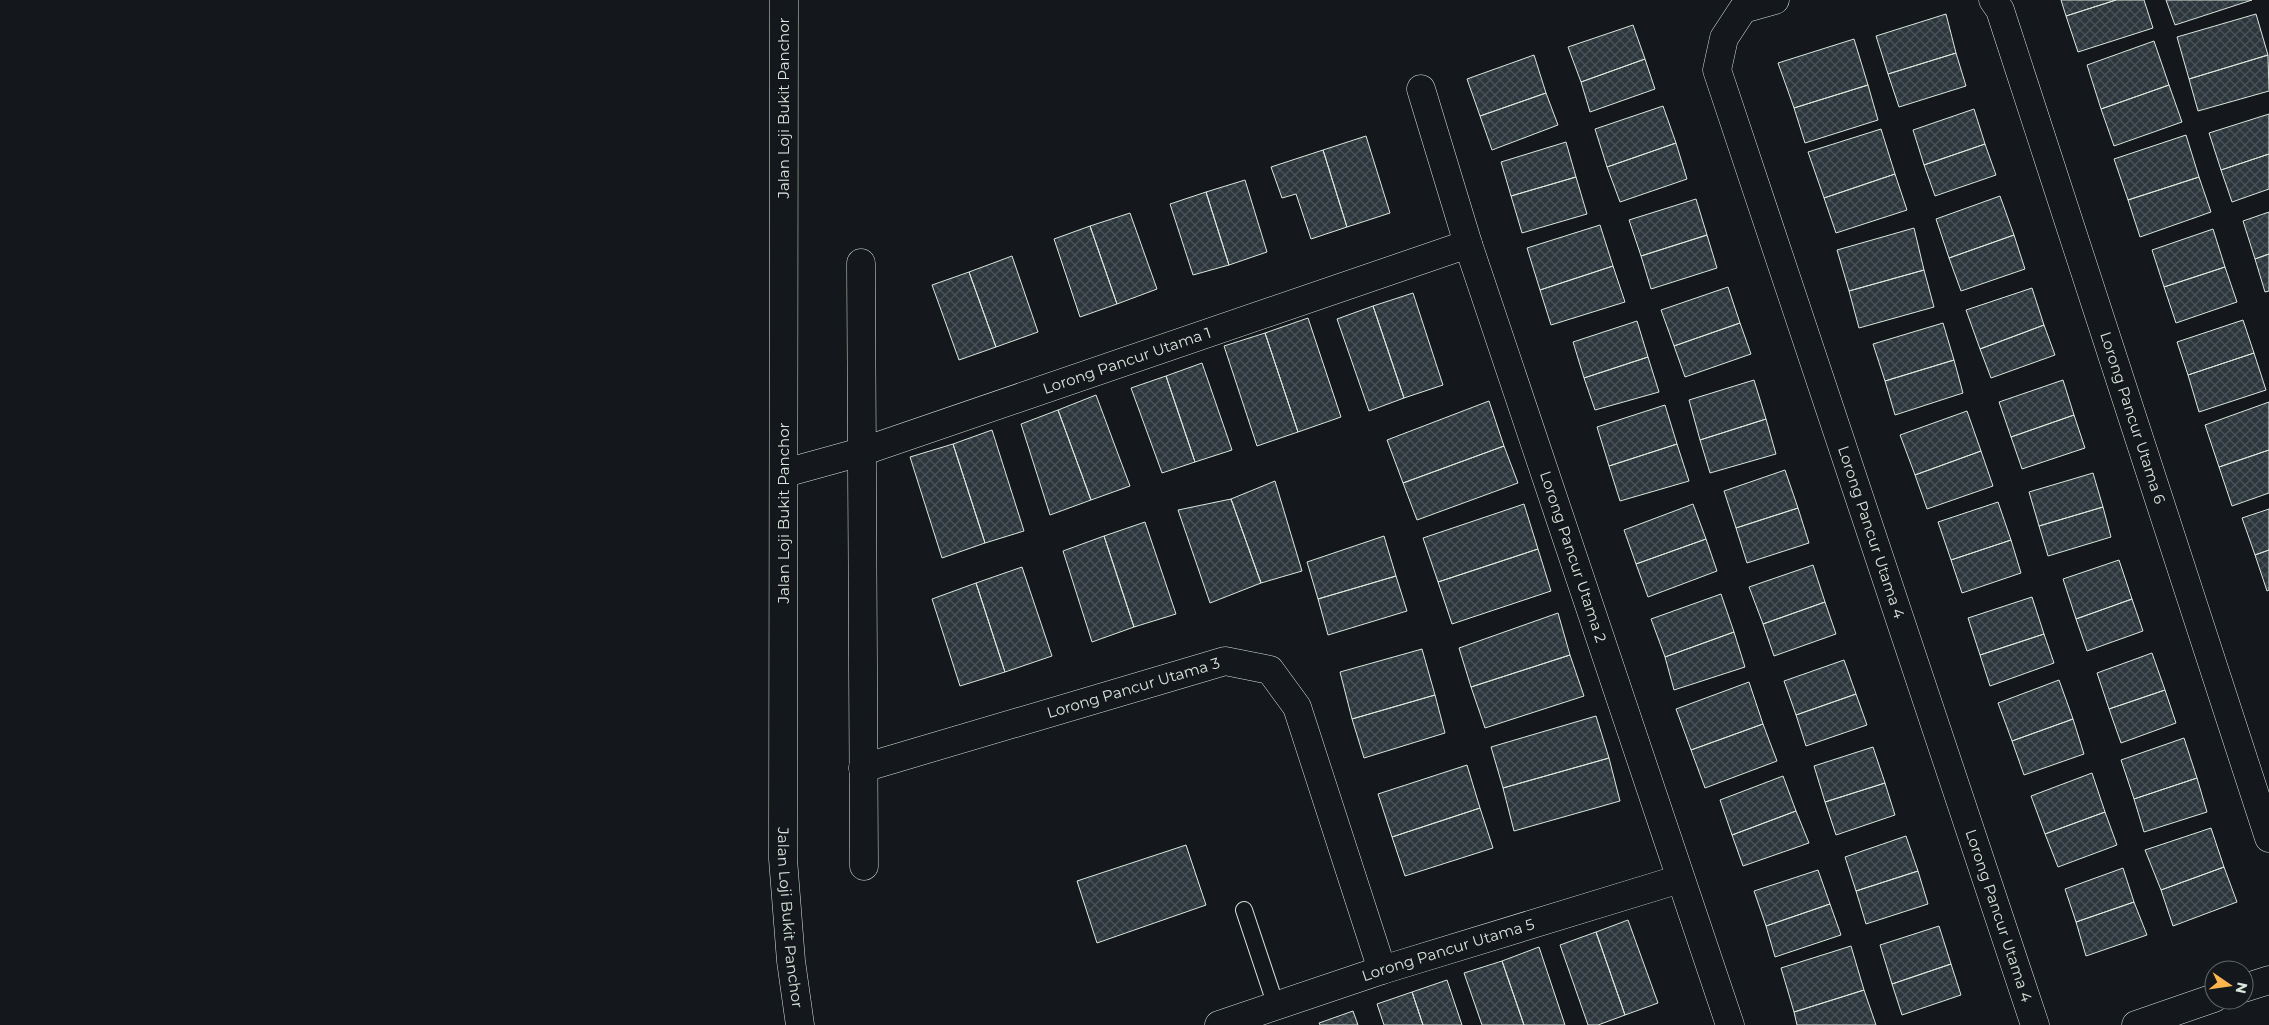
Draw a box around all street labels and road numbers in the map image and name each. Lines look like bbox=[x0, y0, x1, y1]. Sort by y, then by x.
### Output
street label: Jalan Loji Bukit Panchor bbox=[774, 17, 793, 200]
street label: Lorong Pancur Utama 1 bbox=[1040, 323, 1213, 398]
street label: Lorong Pancur Utama 6 bbox=[2096, 329, 2170, 506]
street label: Jalan Loji Bukit Panchor bbox=[774, 422, 793, 605]
street label: Lorong Pancur Utama 4 bbox=[1834, 443, 1909, 621]
street label: Lorong Pancur Utama 2 bbox=[1536, 469, 1611, 645]
street label: Lorong Pancur Utama 3 bbox=[1045, 653, 1222, 722]
street label: Jalan Loji Bukit Panchor bbox=[774, 826, 807, 1009]
street label: Lorong Pancur Utama 4 bbox=[1961, 827, 2037, 1004]
street label: Lorong Pancur Utama 5 bbox=[1359, 914, 1536, 985]

